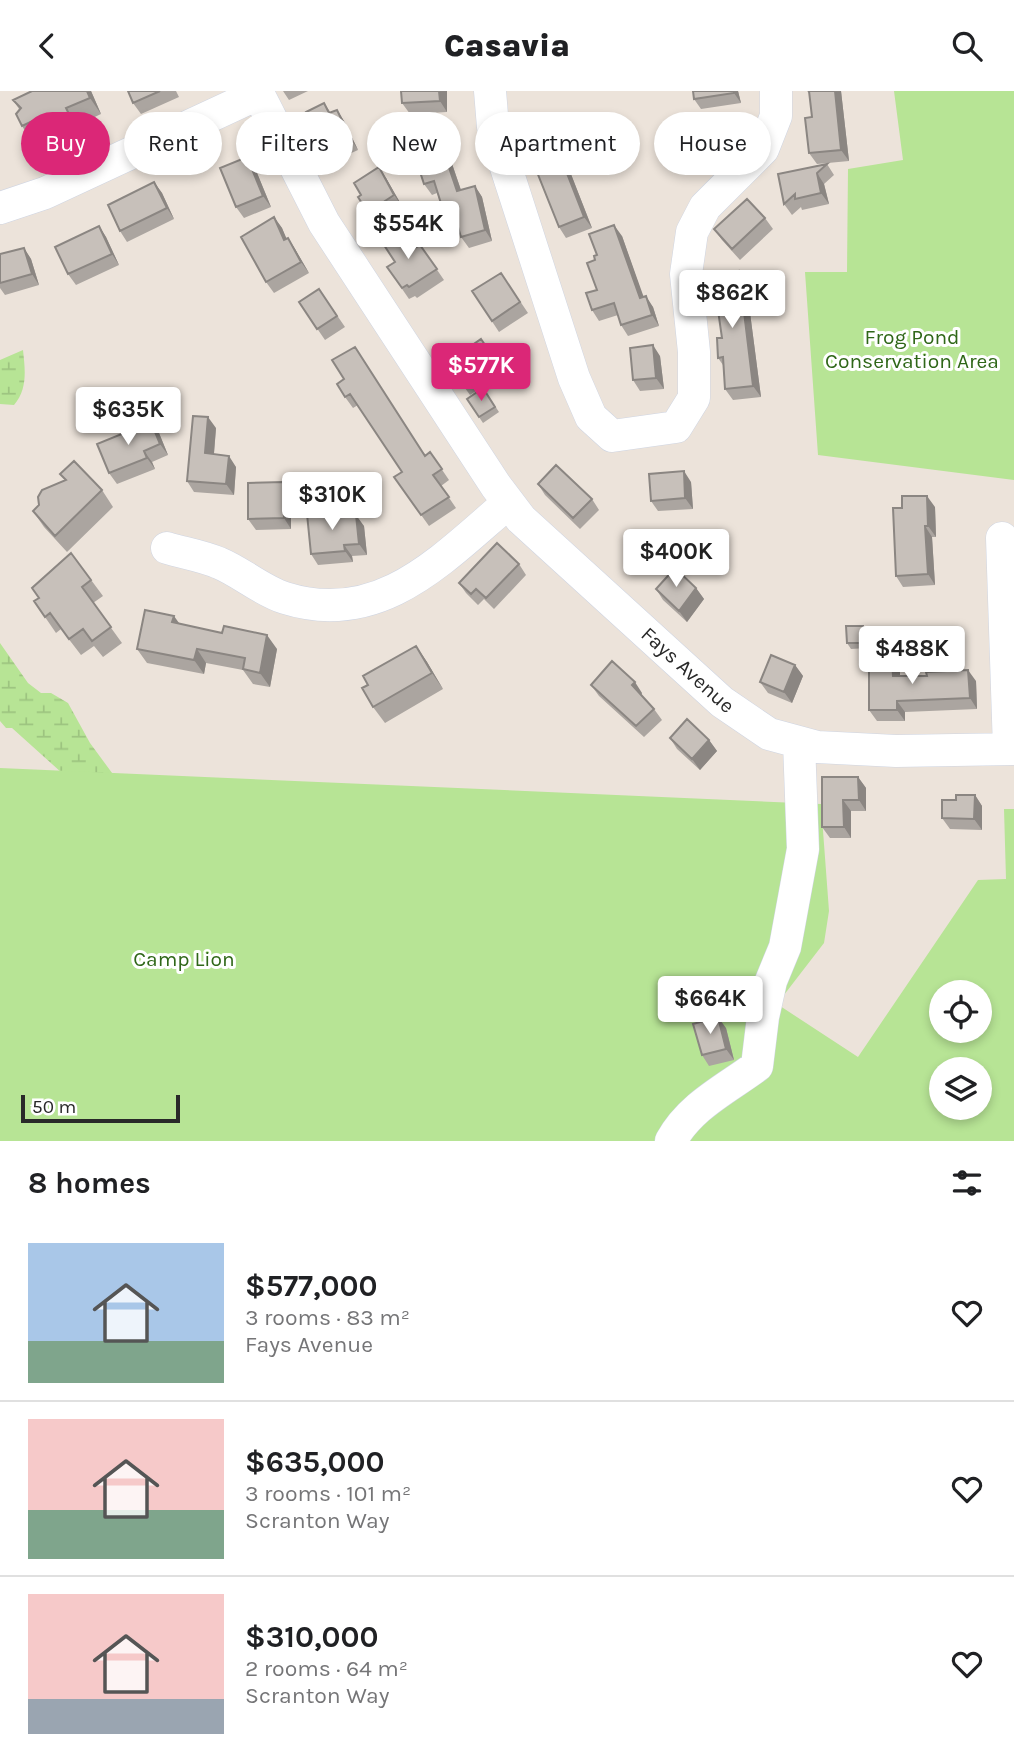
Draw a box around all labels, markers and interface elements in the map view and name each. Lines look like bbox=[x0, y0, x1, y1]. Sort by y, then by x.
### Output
icon: back bbox=[28, 27, 66, 65]
text: Casavia bbox=[444, 27, 570, 64]
icon: search bbox=[948, 27, 986, 65]
chip: Buy bbox=[21, 112, 110, 175]
chip: Rent bbox=[124, 112, 222, 175]
chip: Filters bbox=[236, 112, 353, 175]
chip: New bbox=[367, 112, 461, 175]
chip: Apartment bbox=[475, 112, 640, 175]
chip: House bbox=[654, 112, 771, 175]
pin: $554K bbox=[359, 201, 457, 261]
text: $554K bbox=[372, 210, 444, 237]
pin: $862K bbox=[683, 271, 781, 330]
text: $862K bbox=[695, 279, 769, 306]
park label: Frog Pond Conservation Area bbox=[825, 325, 999, 373]
pin: $577K bbox=[432, 343, 530, 403]
text: $577K bbox=[447, 352, 515, 379]
pin: $635K bbox=[79, 387, 177, 447]
text: $635K bbox=[92, 396, 164, 423]
pin: $310K bbox=[283, 473, 381, 532]
text: $310K bbox=[298, 481, 366, 508]
pin: $400K bbox=[627, 529, 725, 589]
text: $400K bbox=[639, 538, 713, 565]
street label: Fays Avenue bbox=[637, 622, 739, 718]
pin: $488K bbox=[863, 627, 961, 686]
text: $488K bbox=[875, 635, 949, 662]
park label: Camp Lion bbox=[133, 947, 235, 971]
pin: $664K bbox=[661, 977, 759, 1036]
map controls bbox=[929, 980, 992, 1120]
button: locate bbox=[929, 980, 992, 1043]
text: $664K bbox=[674, 985, 746, 1012]
button: layers bbox=[929, 1057, 992, 1120]
scale bar bbox=[21, 1092, 180, 1124]
text: 50 m bbox=[32, 1096, 76, 1118]
icon: filters bbox=[948, 1164, 986, 1202]
text: 8 homes bbox=[28, 1165, 151, 1201]
text: $577,000 bbox=[245, 1268, 378, 1304]
icon: home bbox=[84, 1271, 168, 1355]
icon: heart bbox=[948, 1294, 986, 1332]
text: 3 rooms · 83 m² bbox=[245, 1304, 410, 1331]
text: Fays Avenue bbox=[245, 1331, 373, 1358]
text: $635,000 bbox=[245, 1444, 385, 1480]
icon: home bbox=[84, 1447, 168, 1531]
icon: heart bbox=[948, 1470, 986, 1508]
text: 3 rooms · 101 m² bbox=[245, 1480, 411, 1507]
text: Scranton Way bbox=[245, 1507, 389, 1534]
text: $310,000 bbox=[245, 1619, 379, 1655]
icon: home bbox=[84, 1622, 168, 1706]
icon: heart bbox=[948, 1645, 986, 1683]
text: 2 rooms · 64 m² bbox=[245, 1655, 408, 1682]
text: Scranton Way bbox=[245, 1682, 389, 1709]

